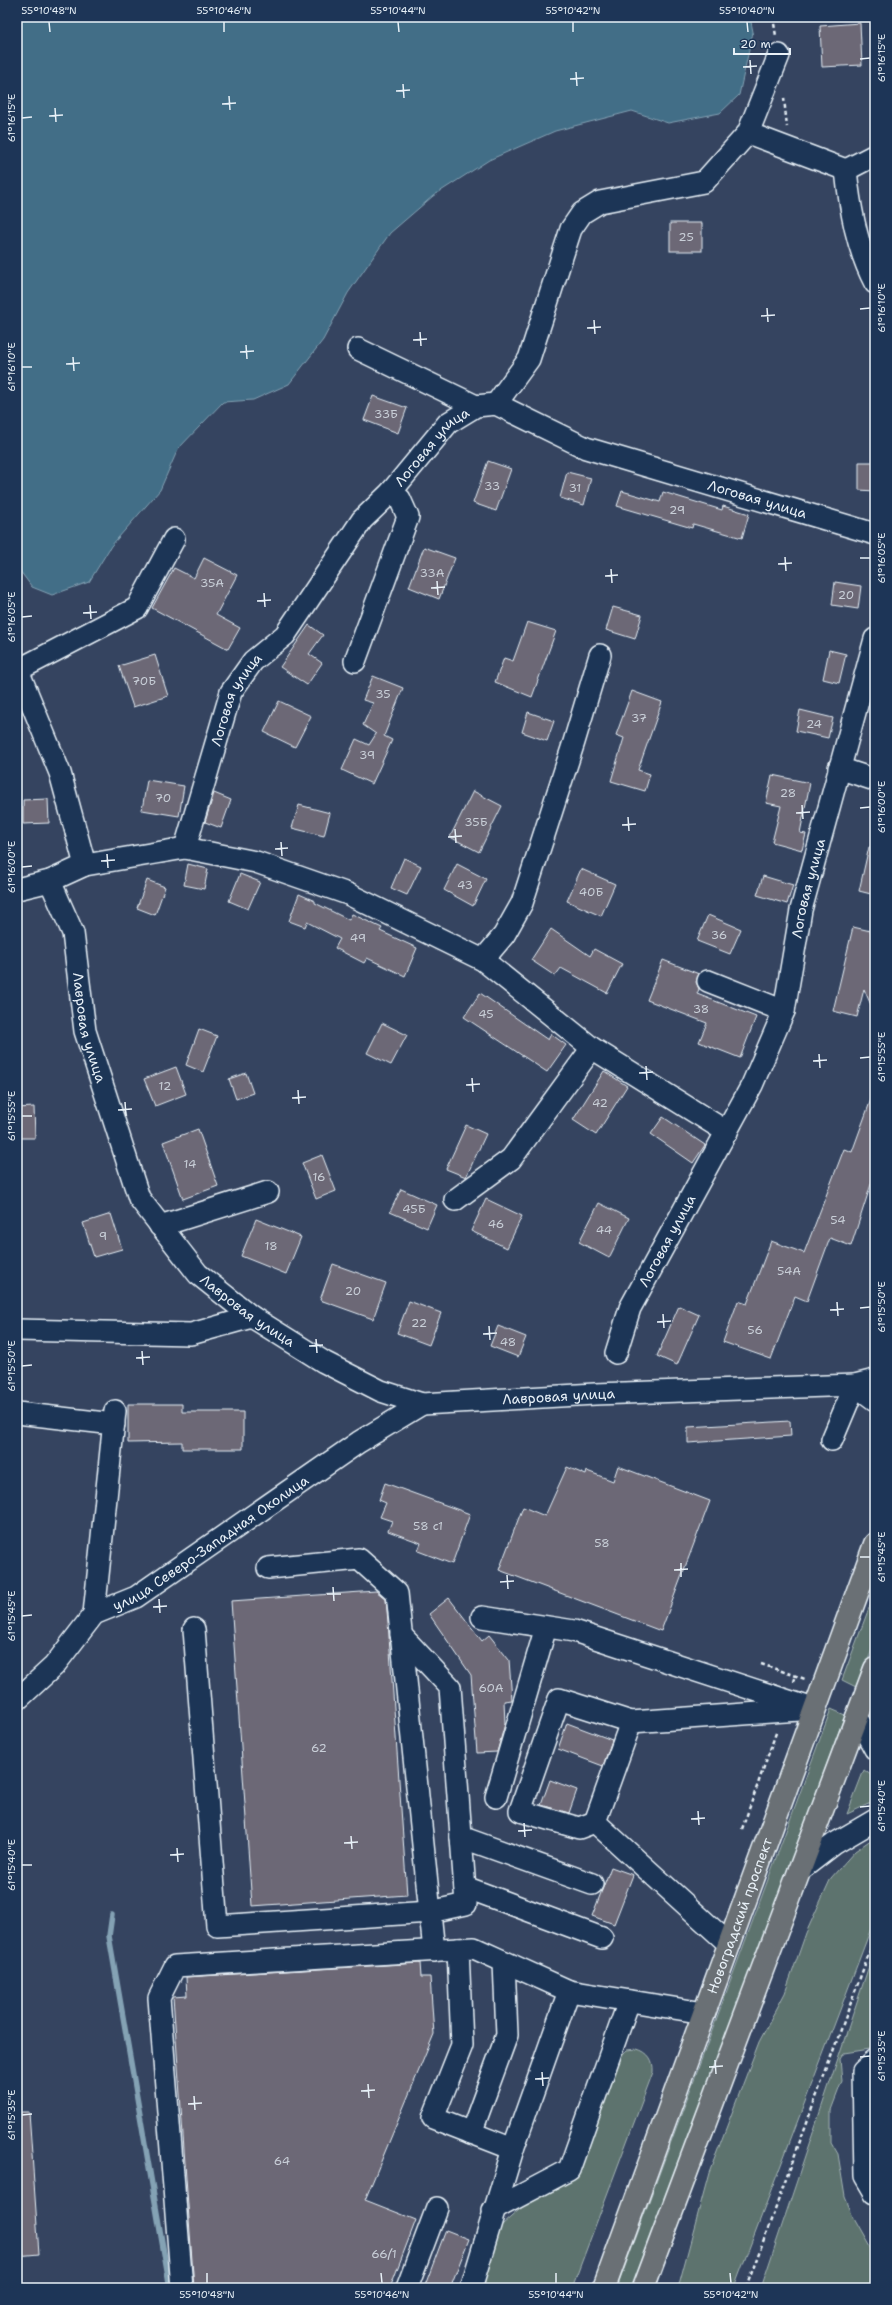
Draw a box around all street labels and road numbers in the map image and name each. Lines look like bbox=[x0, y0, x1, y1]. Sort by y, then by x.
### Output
street label: Логовая улица bbox=[391, 403, 473, 490]
street label: Логовая улица bbox=[706, 476, 809, 522]
street label: Логовая улица bbox=[207, 648, 266, 748]
street label: Логовая улица bbox=[787, 836, 829, 940]
street label: Лавровая улица bbox=[69, 971, 110, 1085]
street label: Логовая улица bbox=[634, 1191, 700, 1290]
street label: Лавровая улица bbox=[196, 1270, 299, 1351]
street label: Лавровая улица bbox=[502, 1384, 616, 1408]
street label: улица Северо-Западная Околица bbox=[110, 1471, 312, 1614]
street label: Новоградский проспект bbox=[703, 1835, 777, 1996]

